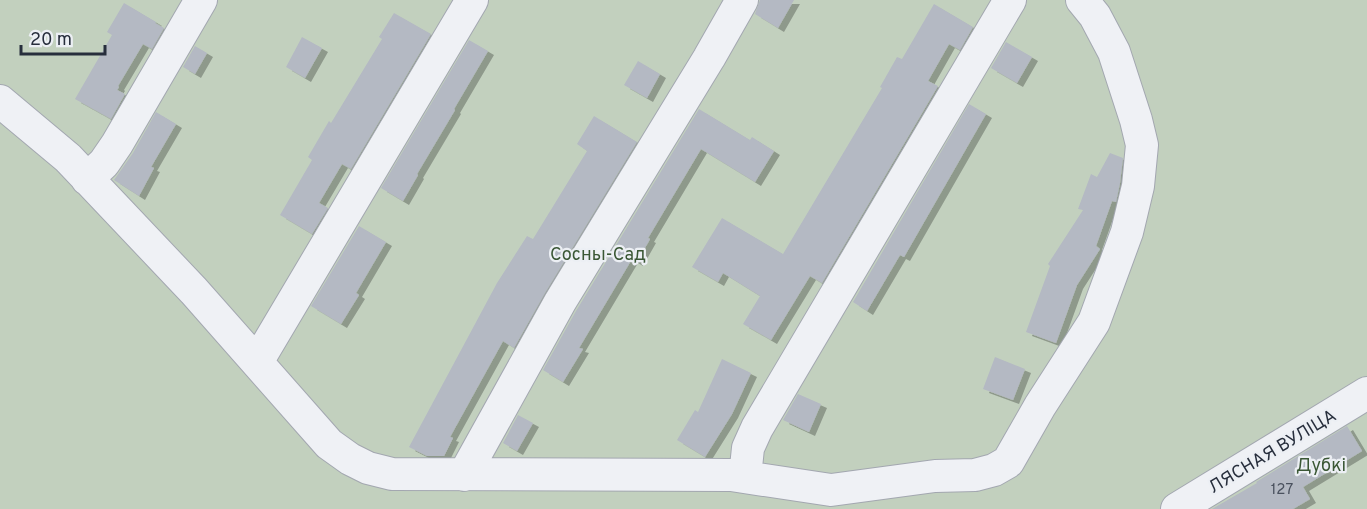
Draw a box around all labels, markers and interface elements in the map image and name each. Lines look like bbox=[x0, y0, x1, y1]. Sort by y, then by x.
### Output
scale bar bbox=[21, 18, 105, 56]
text: 20 m bbox=[30, 29, 72, 52]
park label: Сосны-Сад bbox=[550, 244, 646, 267]
street label: ЛЯСНАЯ ВУЛІЦА bbox=[1204, 405, 1341, 500]
park label: Дубкі bbox=[1296, 455, 1346, 478]
house number: 127 bbox=[1271, 481, 1293, 500]

